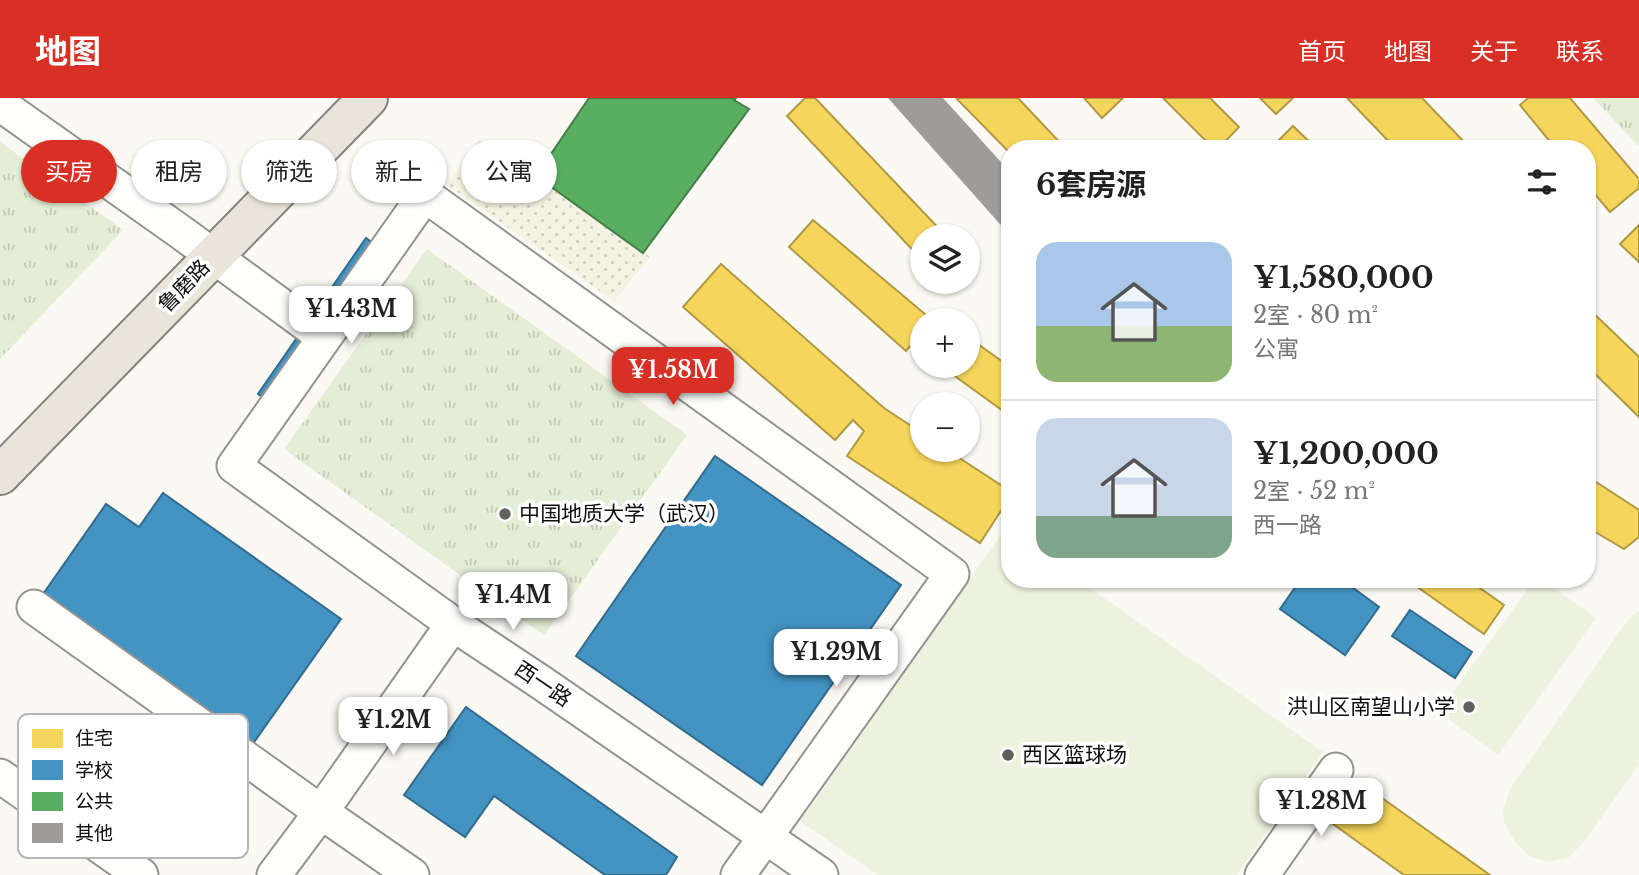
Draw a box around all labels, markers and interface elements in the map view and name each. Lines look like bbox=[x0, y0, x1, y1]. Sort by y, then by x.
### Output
text: 地图 bbox=[35, 31, 101, 72]
text: 首页 bbox=[1298, 37, 1346, 66]
text: 地图 bbox=[1384, 37, 1432, 66]
text: 关于 bbox=[1470, 37, 1518, 66]
text: 联系 bbox=[1556, 37, 1604, 66]
chip: 买房 bbox=[21, 140, 117, 203]
chip: 租房 bbox=[131, 140, 227, 203]
chip: 筛选 bbox=[241, 140, 337, 203]
chip: 新上 bbox=[351, 140, 447, 203]
chip: 公寓 bbox=[461, 140, 557, 203]
icon: filters bbox=[1523, 163, 1561, 201]
text: 6套房源 bbox=[1036, 166, 1146, 203]
map controls bbox=[910, 224, 980, 462]
button: layers bbox=[910, 224, 980, 294]
street label: 鲁磨路 bbox=[153, 254, 215, 318]
text: ¥1,580,000 bbox=[1253, 259, 1434, 296]
icon: home bbox=[1092, 270, 1176, 354]
pin: ¥1.43M bbox=[294, 286, 408, 346]
text: ¥1.43M bbox=[305, 295, 397, 323]
text: 2室 · 80 m² bbox=[1253, 301, 1378, 329]
button: + bbox=[910, 308, 980, 378]
text: 公寓 bbox=[1253, 335, 1299, 363]
pin: ¥1.58M bbox=[616, 348, 730, 407]
text: ¥1.58M bbox=[628, 356, 718, 384]
button: − bbox=[910, 392, 980, 462]
text: ¥1,200,000 bbox=[1253, 435, 1439, 472]
icon: home bbox=[1092, 446, 1176, 530]
text: 2室 · 52 m² bbox=[1253, 477, 1375, 505]
place label: 中国地质大学（武汉） bbox=[519, 501, 729, 527]
marker: 中国地质大学（武汉） bbox=[497, 506, 513, 522]
text: 西一路 bbox=[1253, 511, 1322, 539]
pin: ¥1.4M bbox=[464, 573, 562, 632]
text: ¥1.4M bbox=[474, 581, 552, 609]
pin: ¥1.29M bbox=[779, 630, 893, 689]
text: ¥1.29M bbox=[790, 638, 882, 666]
street label: 西一路 bbox=[510, 656, 576, 712]
place label: 洪山区南望山小学 bbox=[1287, 694, 1455, 720]
pin: ¥1.2M bbox=[344, 698, 442, 757]
marker: 洪山区南望山小学 bbox=[1461, 699, 1477, 715]
text: ¥1.2M bbox=[355, 706, 431, 734]
legend bbox=[18, 714, 248, 858]
text: 住宅 bbox=[75, 727, 113, 750]
place label: 西区篮球场 bbox=[1022, 742, 1127, 768]
marker: 西区篮球场 bbox=[1000, 747, 1016, 763]
text: 学校 bbox=[75, 759, 113, 782]
pin: ¥1.28M bbox=[1264, 778, 1378, 838]
text: ¥1.28M bbox=[1275, 787, 1367, 815]
text: 公共 bbox=[75, 790, 113, 813]
text: 其他 bbox=[75, 822, 113, 845]

